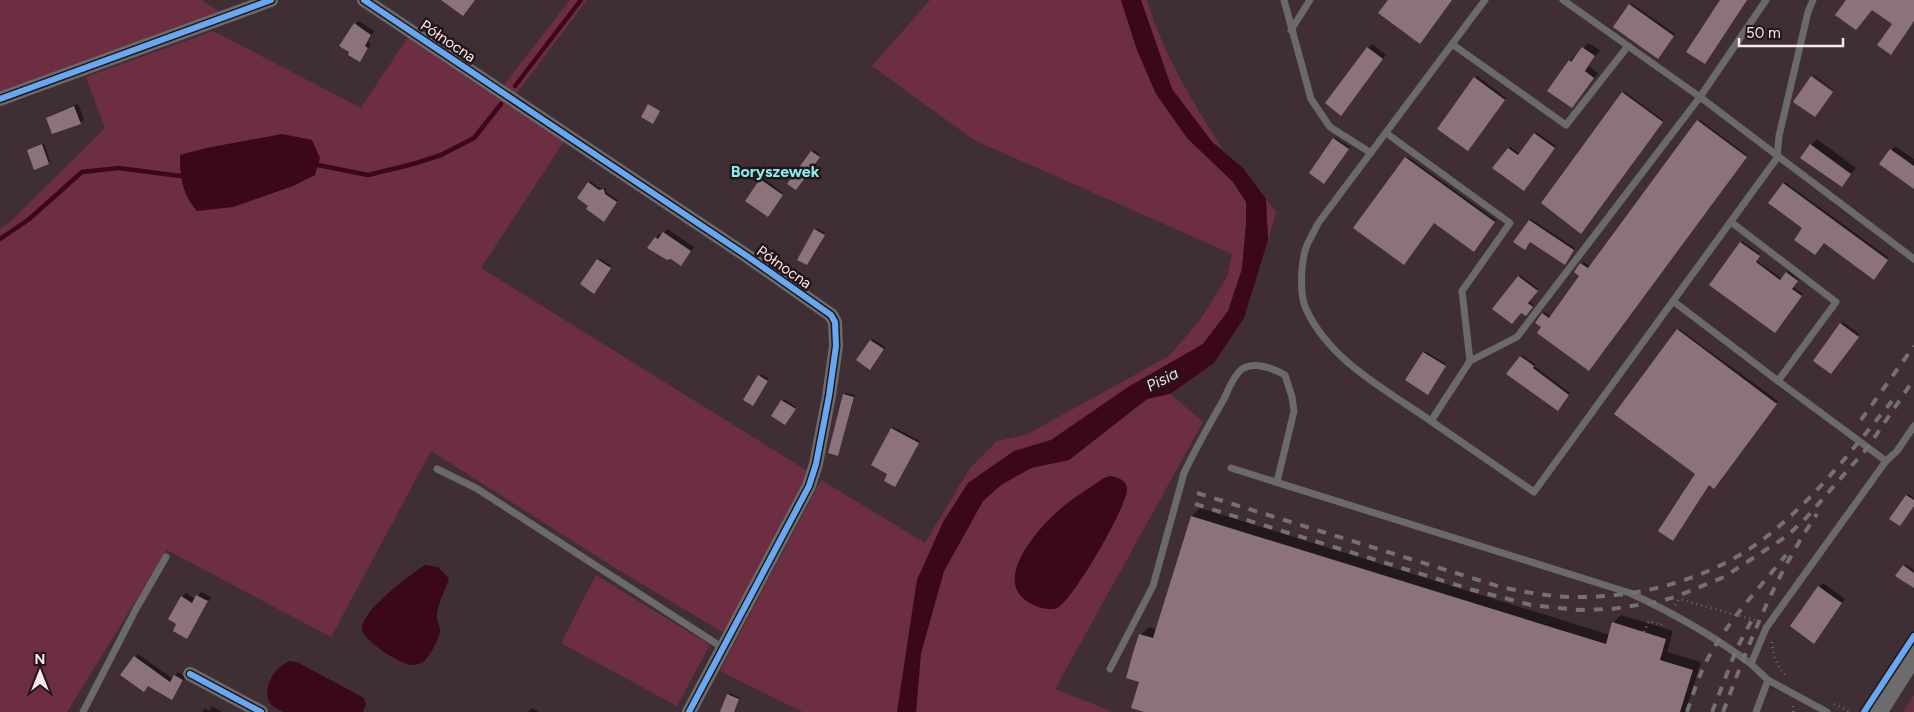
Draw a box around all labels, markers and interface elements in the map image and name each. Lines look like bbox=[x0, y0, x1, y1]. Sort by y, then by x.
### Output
scale bar bbox=[1739, 15, 1843, 47]
street label: Północna bbox=[417, 16, 479, 66]
text: 50 m bbox=[1746, 24, 1781, 42]
district label: Boryszewek bbox=[731, 162, 820, 181]
street label: Północna bbox=[753, 242, 815, 292]
water label: Pisia bbox=[1143, 363, 1182, 396]
north arrow bbox=[15, 647, 65, 697]
text: N bbox=[35, 651, 45, 668]

